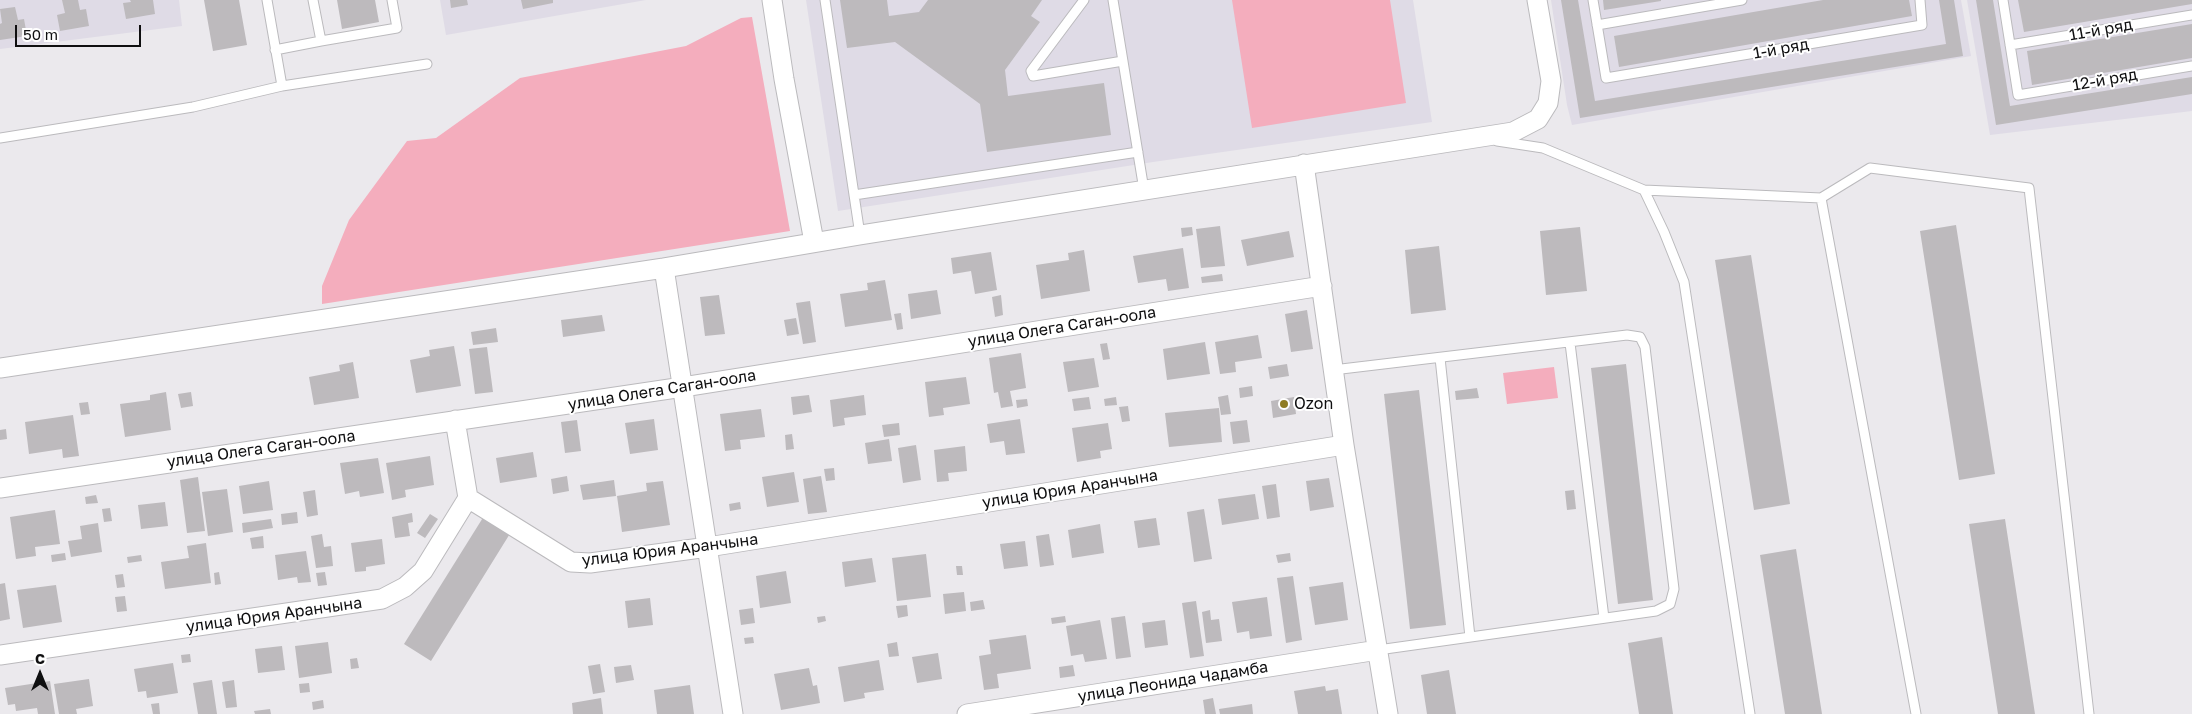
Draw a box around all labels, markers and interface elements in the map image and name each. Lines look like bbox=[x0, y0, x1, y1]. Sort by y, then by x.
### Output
scale bar bbox=[18, 15, 144, 47]
street label: 11-й ряд bbox=[2068, 15, 2134, 45]
text: 50 m bbox=[23, 25, 58, 43]
street label: 1-й ряд bbox=[1752, 35, 1810, 63]
street label: 12-й ряд bbox=[2071, 65, 2139, 95]
street label: улица Олега Саган-оола bbox=[967, 303, 1157, 351]
street label: улица Олега Саган-оола bbox=[567, 366, 757, 414]
place label: Ozon bbox=[1294, 394, 1333, 414]
marker: Ozon bbox=[1278, 398, 1290, 410]
street label: улица Олега Саган-оола bbox=[165, 426, 357, 472]
street label: улица Юрия Аранчына bbox=[981, 466, 1159, 512]
street label: улица Юрия Аранчына bbox=[581, 530, 759, 570]
street label: улица Юрия Аранчына bbox=[185, 593, 363, 637]
north arrow bbox=[15, 649, 65, 699]
text: С bbox=[35, 650, 45, 667]
street label: улица Леонида Чадамба bbox=[1077, 657, 1269, 707]

